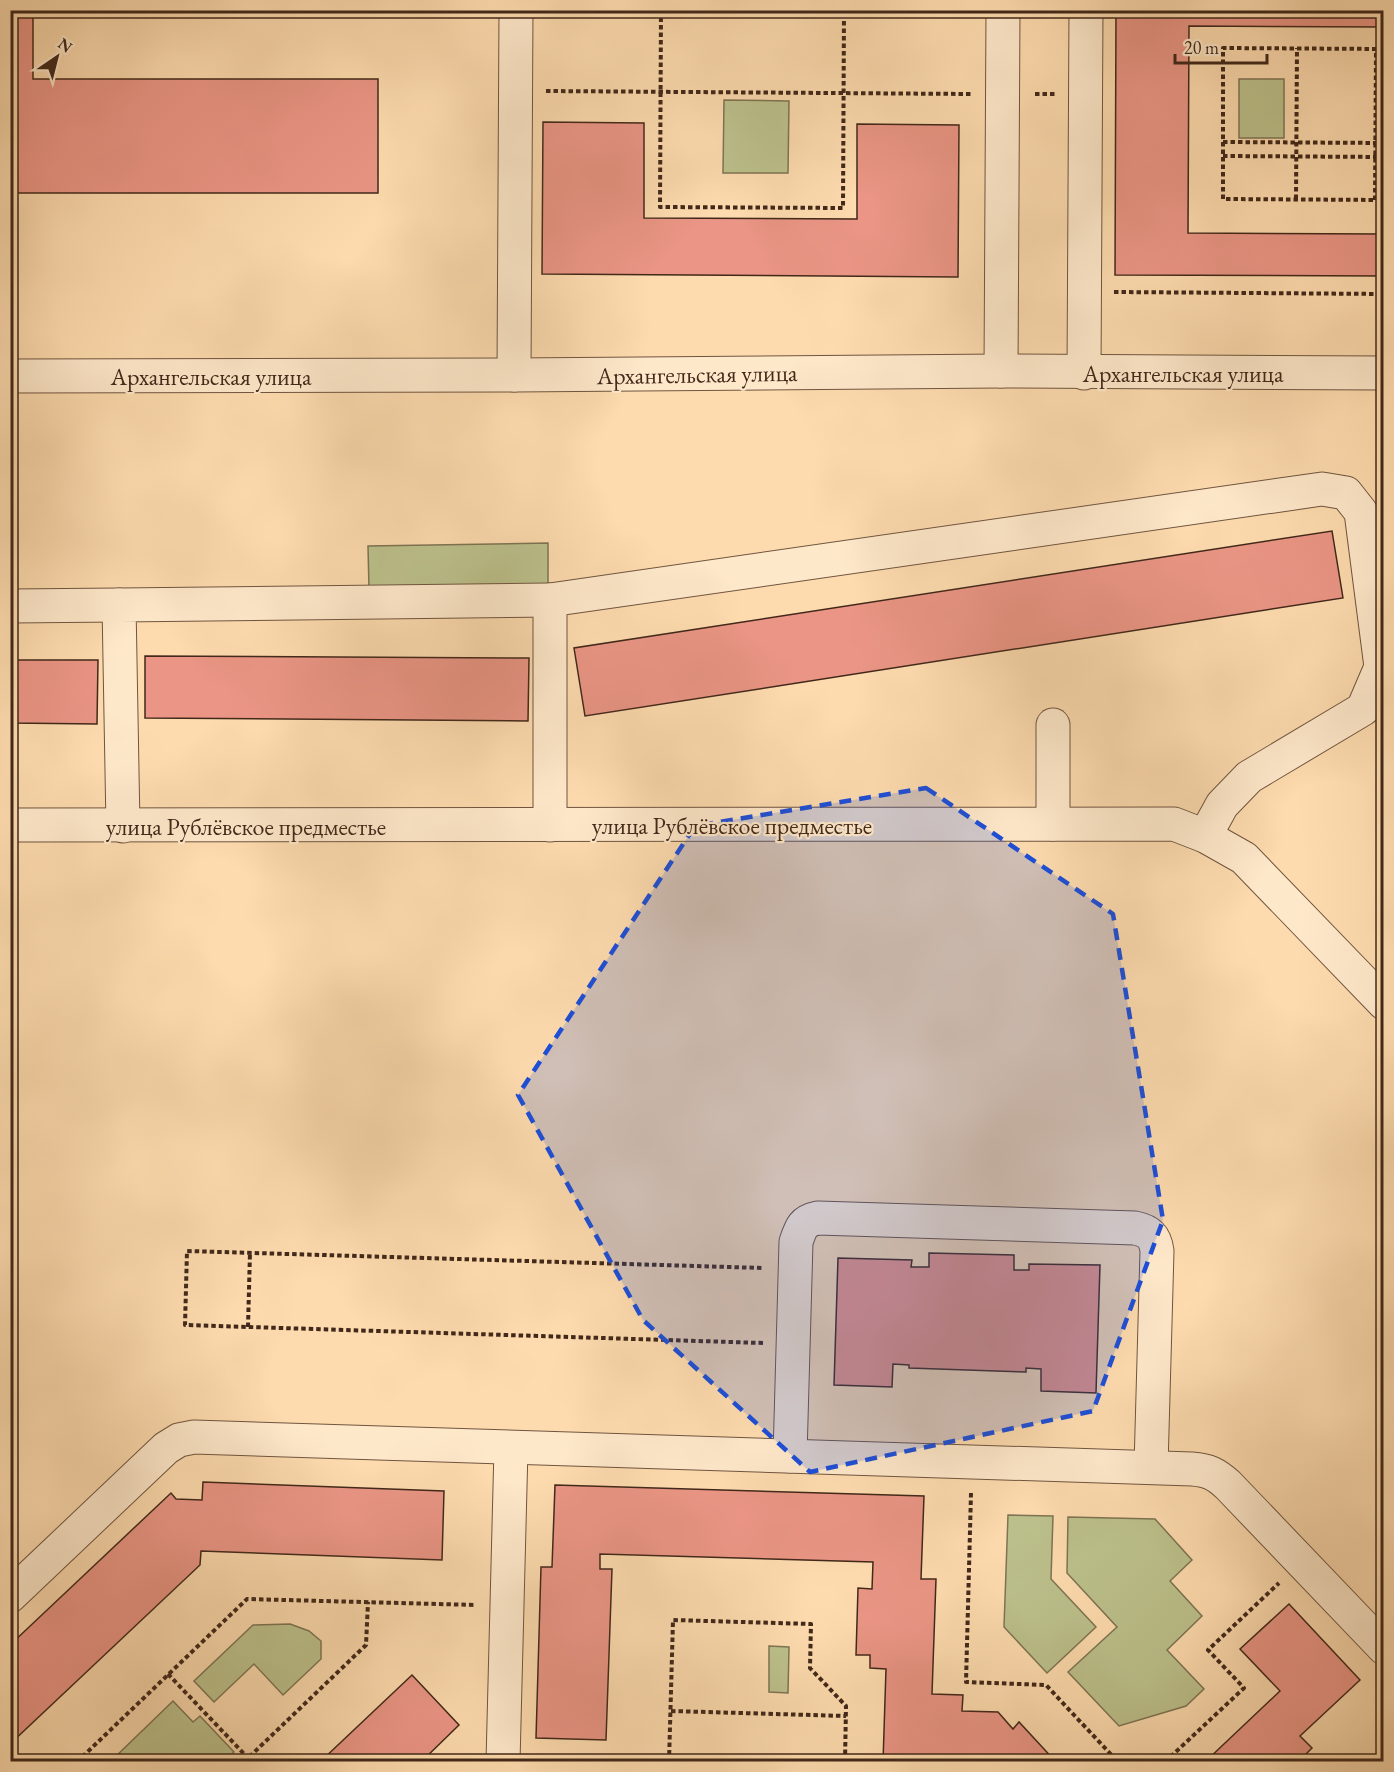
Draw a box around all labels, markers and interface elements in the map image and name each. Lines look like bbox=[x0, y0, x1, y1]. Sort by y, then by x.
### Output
north arrow bbox=[27, 27, 87, 87]
scale bar bbox=[1175, 27, 1266, 65]
text: N bbox=[54, 33, 77, 57]
text: 20 m bbox=[1184, 36, 1219, 59]
street label: Архангельская улица bbox=[595, 357, 798, 391]
street label: Архангельская улица bbox=[1081, 358, 1284, 389]
street label: Архангельская улица bbox=[109, 361, 312, 392]
street label: улица Рублёвское предместье bbox=[592, 810, 872, 841]
street label: улица Рублёвское предместье bbox=[106, 811, 386, 842]

